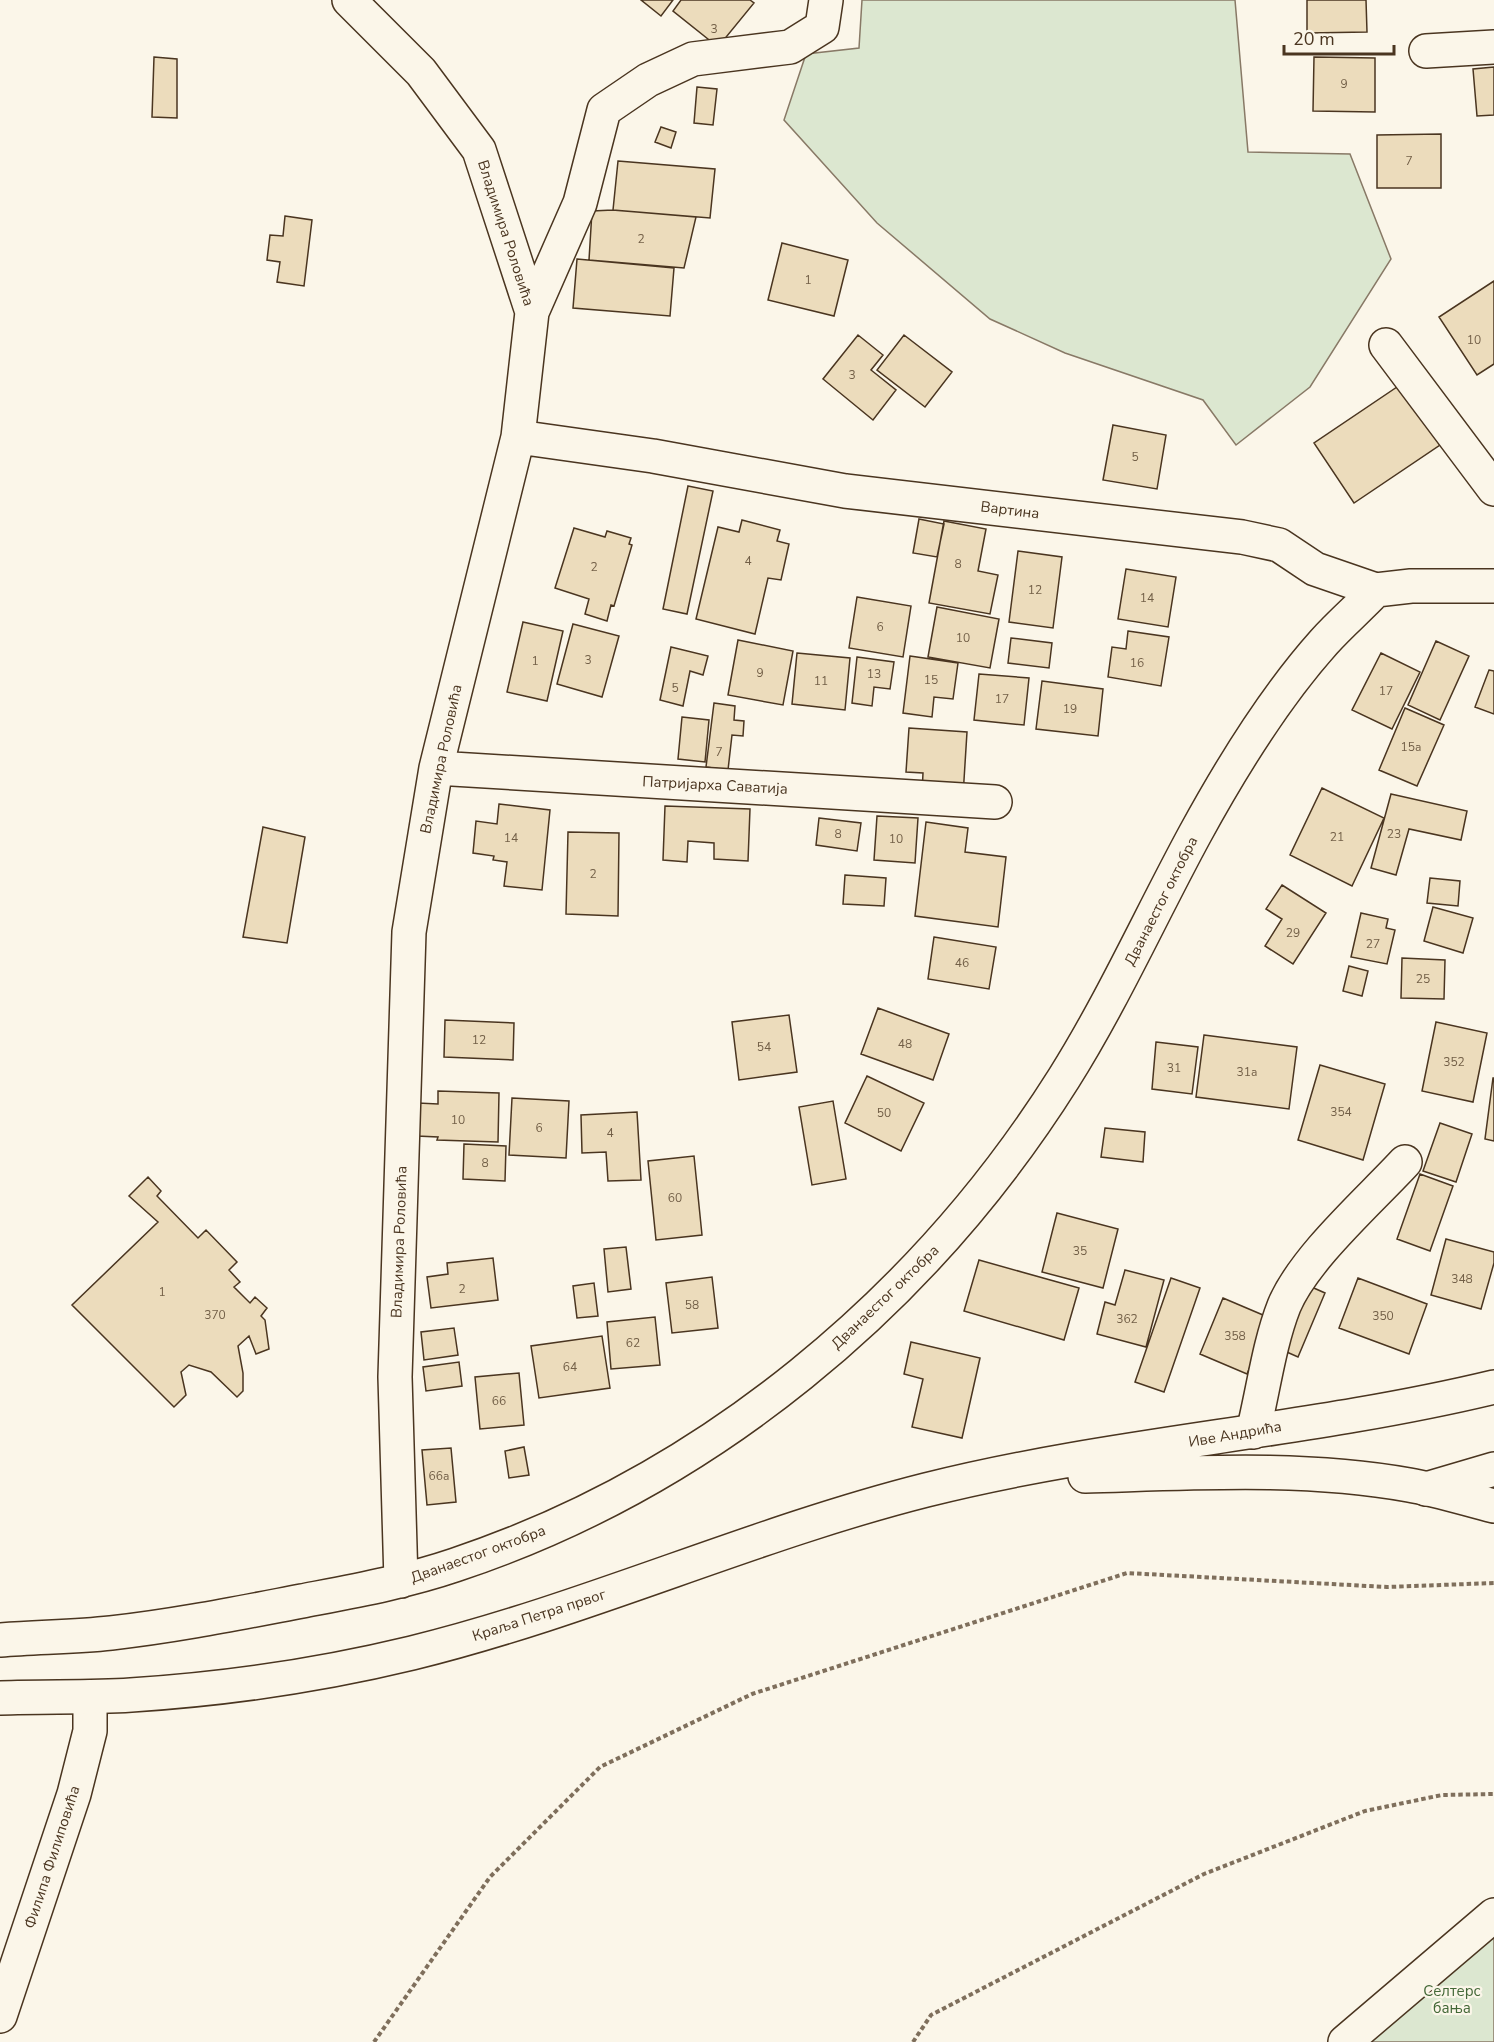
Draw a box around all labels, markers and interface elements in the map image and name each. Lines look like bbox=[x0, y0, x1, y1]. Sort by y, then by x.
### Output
scale bar bbox=[1284, 18, 1394, 56]
house number: 3 bbox=[710, 21, 718, 37]
text: 20 m bbox=[1293, 27, 1335, 51]
house number: 9 bbox=[1340, 76, 1348, 92]
house number: 7 bbox=[1405, 153, 1413, 169]
street label: Владимира Роловића bbox=[473, 157, 539, 309]
house number: 2 bbox=[637, 231, 645, 247]
house number: 1 bbox=[804, 272, 812, 288]
house number: 10 bbox=[1467, 332, 1481, 348]
house number: 3 bbox=[848, 367, 856, 383]
house number: 5 bbox=[1131, 449, 1139, 465]
street label: Вартина bbox=[979, 496, 1041, 524]
house number: 4 bbox=[744, 553, 752, 569]
house number: 8 bbox=[954, 556, 962, 572]
house number: 2 bbox=[590, 559, 598, 575]
house number: 12 bbox=[1028, 582, 1042, 598]
house number: 14 bbox=[1140, 590, 1154, 606]
house number: 6 bbox=[876, 619, 884, 635]
house number: 10 bbox=[956, 630, 970, 646]
house number: 3 bbox=[584, 652, 592, 668]
house number: 1 bbox=[531, 653, 539, 669]
house number: 16 bbox=[1130, 655, 1144, 671]
house number: 9 bbox=[756, 665, 764, 681]
house number: 13 bbox=[867, 666, 881, 682]
house number: 15 bbox=[924, 672, 938, 688]
house number: 11 bbox=[814, 673, 828, 689]
house number: 5 bbox=[671, 680, 679, 696]
street label: Владимира Роловића bbox=[415, 682, 467, 836]
house number: 17 bbox=[1379, 683, 1393, 699]
house number: 17 bbox=[995, 691, 1009, 707]
house number: 19 bbox=[1063, 701, 1077, 717]
house number: 15a bbox=[1401, 739, 1421, 755]
house number: 7 bbox=[715, 744, 723, 760]
street label: Патријарха Саватија bbox=[642, 771, 788, 799]
house number: 8 bbox=[834, 826, 842, 842]
house number: 23 bbox=[1387, 826, 1401, 842]
house number: 21 bbox=[1330, 829, 1344, 845]
house number: 14 bbox=[504, 830, 518, 846]
house number: 10 bbox=[889, 831, 903, 847]
street label: Дванаестог октобра bbox=[1120, 833, 1202, 969]
house number: 2 bbox=[589, 866, 597, 882]
house number: 29 bbox=[1286, 925, 1300, 941]
house number: 27 bbox=[1366, 936, 1380, 952]
house number: 46 bbox=[955, 955, 969, 971]
house number: 25 bbox=[1416, 971, 1430, 987]
house number: 12 bbox=[472, 1032, 486, 1048]
house number: 48 bbox=[898, 1036, 912, 1052]
house number: 54 bbox=[757, 1039, 771, 1055]
house number: 352 bbox=[1443, 1054, 1465, 1070]
house number: 31 bbox=[1167, 1060, 1181, 1076]
house number: 31a bbox=[1237, 1064, 1257, 1080]
house number: 354 bbox=[1330, 1104, 1352, 1120]
house number: 50 bbox=[877, 1105, 891, 1121]
house number: 10 bbox=[451, 1112, 465, 1128]
house number: 6 bbox=[535, 1120, 543, 1136]
house number: 4 bbox=[606, 1125, 614, 1141]
house number: 8 bbox=[481, 1155, 489, 1171]
street label: Владимира Роловића bbox=[386, 1166, 412, 1318]
house number: 60 bbox=[668, 1190, 682, 1206]
street label: Дванаестог октобра bbox=[827, 1240, 943, 1354]
house number: 35 bbox=[1073, 1243, 1087, 1259]
house number: 348 bbox=[1451, 1271, 1473, 1287]
house number: 2 bbox=[458, 1281, 466, 1297]
house number: 1 bbox=[158, 1284, 166, 1300]
house number: 58 bbox=[685, 1297, 699, 1313]
house number: 370 bbox=[204, 1307, 226, 1323]
house number: 350 bbox=[1372, 1308, 1394, 1324]
house number: 362 bbox=[1116, 1311, 1138, 1327]
house number: 358 bbox=[1224, 1328, 1246, 1344]
house number: 62 bbox=[626, 1335, 640, 1351]
house number: 64 bbox=[563, 1359, 577, 1375]
house number: 66 bbox=[492, 1393, 506, 1409]
street label: Иве Андрића bbox=[1187, 1416, 1283, 1452]
house number: 66a bbox=[429, 1468, 449, 1484]
street label: Дванаестог октобра bbox=[408, 1520, 548, 1588]
street label: Краља Петра првог bbox=[470, 1584, 609, 1646]
street label: Филипа Филиповића bbox=[19, 1783, 85, 1931]
park label: Селтерс бања bbox=[1423, 1981, 1481, 2018]

